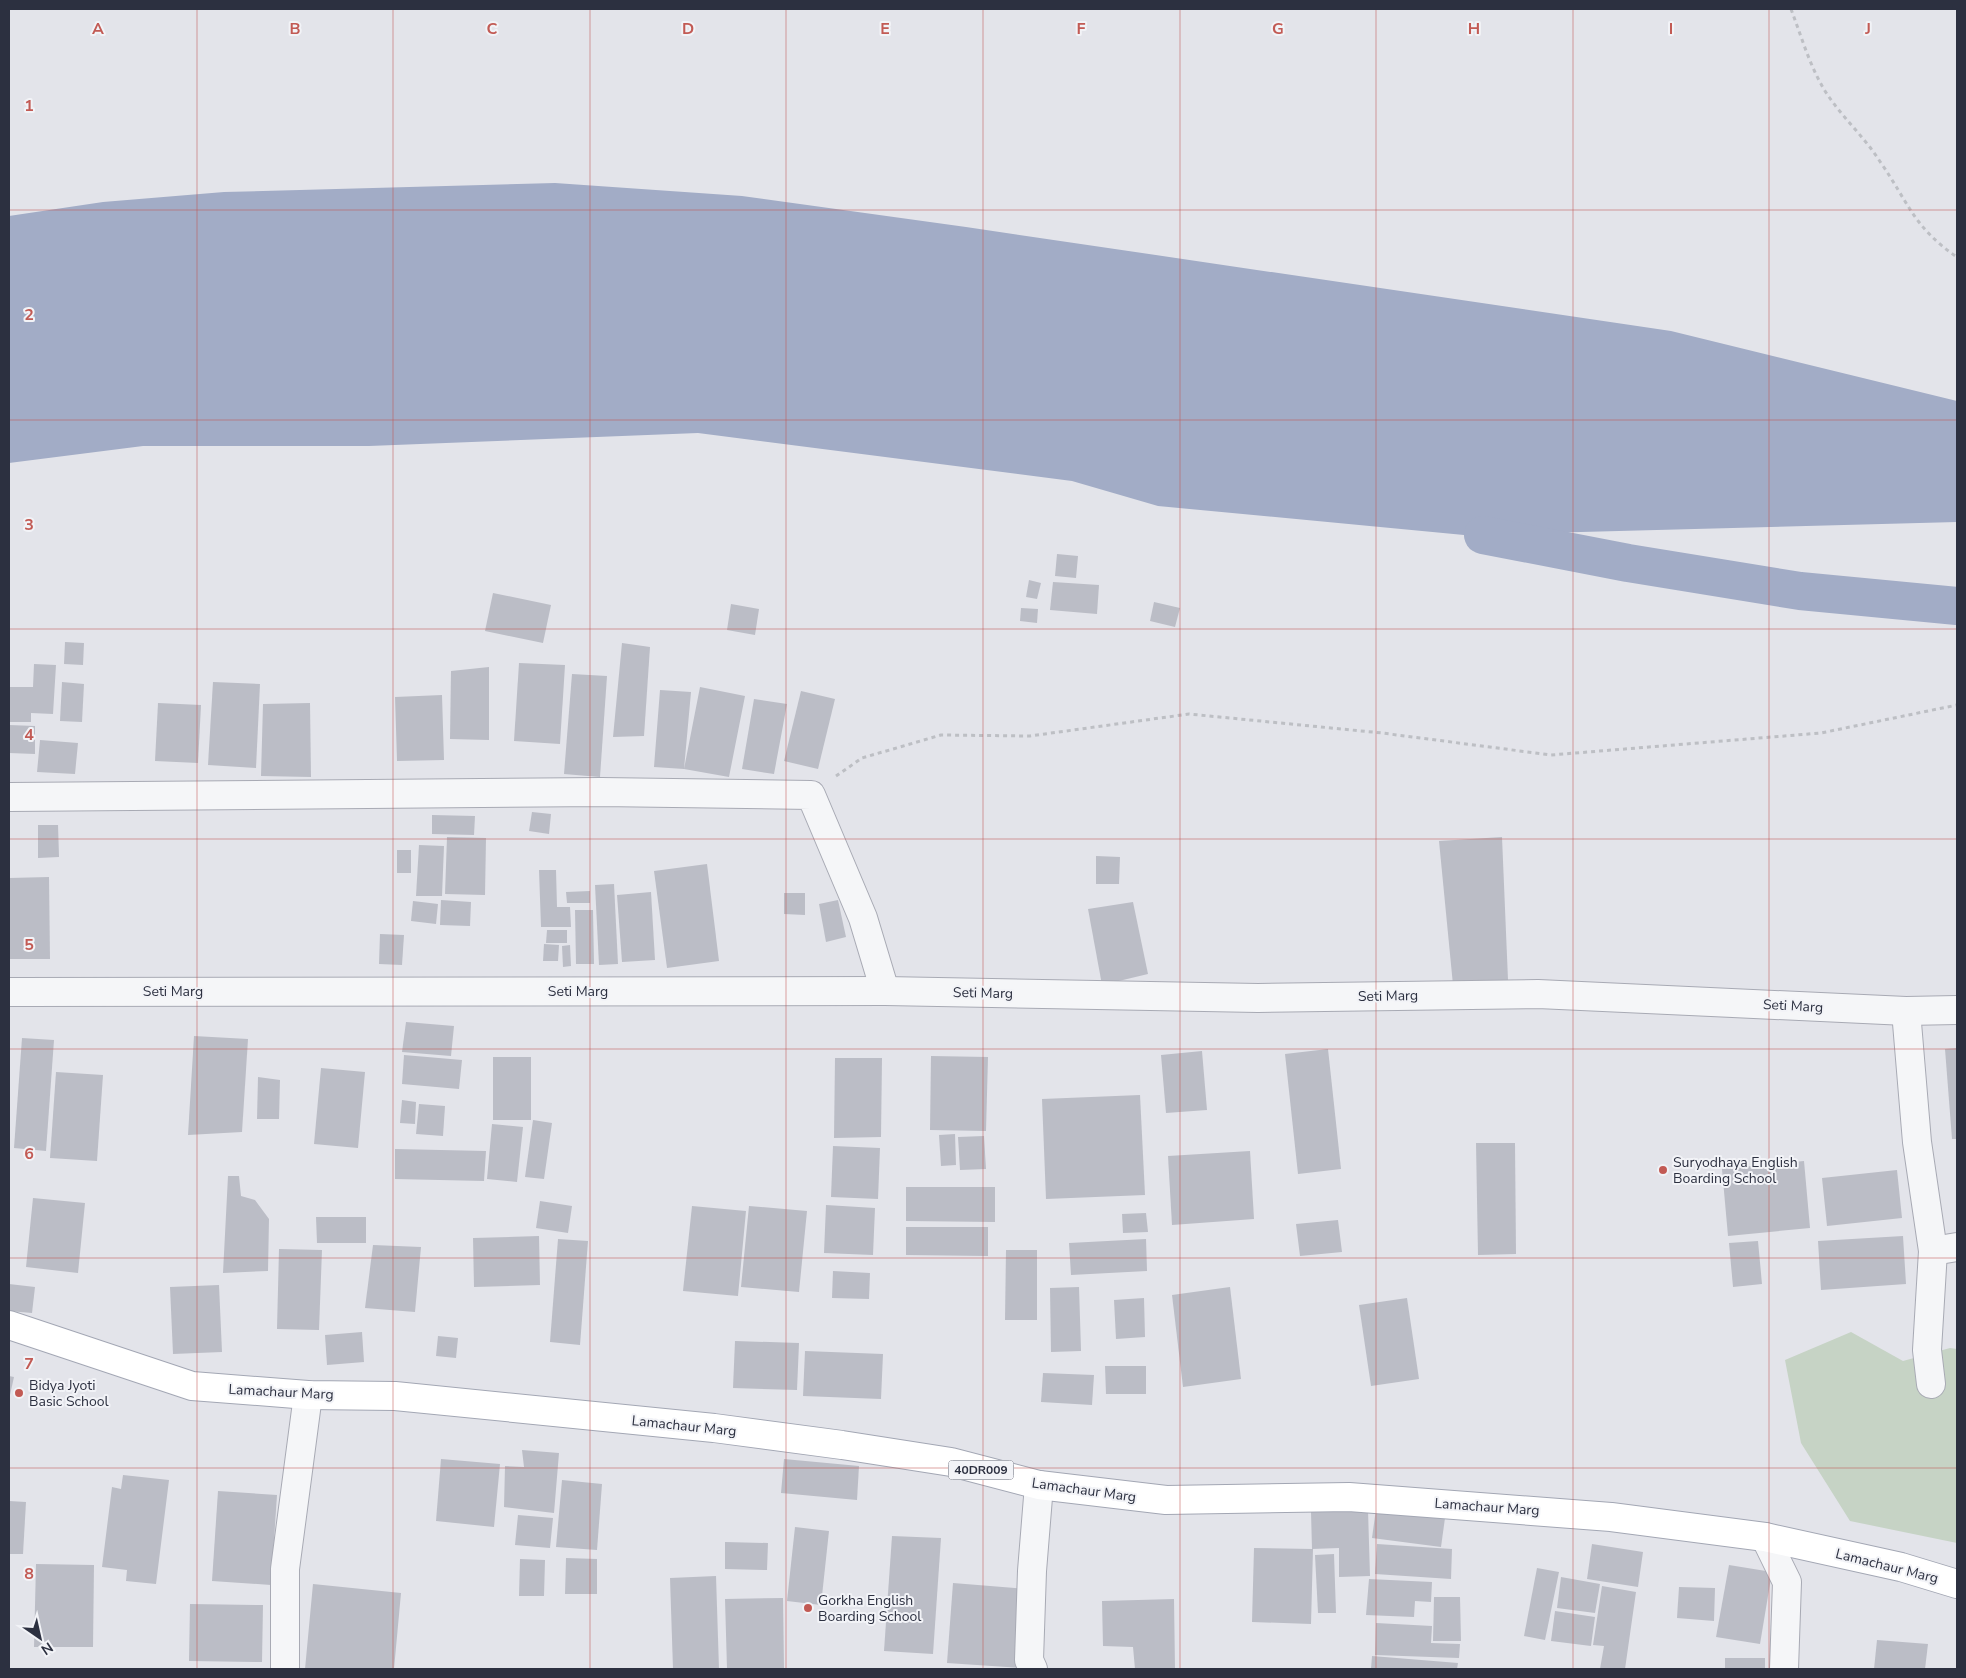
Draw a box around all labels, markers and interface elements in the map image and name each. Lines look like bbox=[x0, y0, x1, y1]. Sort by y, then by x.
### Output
text: A bbox=[92, 18, 104, 40]
text: B bbox=[289, 18, 301, 40]
text: C bbox=[487, 18, 498, 40]
text: D bbox=[682, 18, 694, 40]
text: E bbox=[880, 18, 890, 40]
text: F bbox=[1077, 18, 1086, 40]
text: G bbox=[1272, 18, 1284, 40]
text: H bbox=[1468, 18, 1480, 40]
text: I bbox=[1669, 18, 1673, 40]
text: J bbox=[1864, 18, 1871, 40]
text: 1 bbox=[24, 95, 34, 117]
text: 2 bbox=[24, 304, 34, 326]
text: 3 bbox=[24, 514, 34, 536]
text: 4 bbox=[24, 724, 34, 746]
text: 5 bbox=[24, 934, 34, 956]
street label: Seti Marg bbox=[143, 982, 203, 1001]
street label: Seti Marg bbox=[548, 982, 608, 1001]
street label: Seti Marg bbox=[953, 983, 1013, 1003]
street label: Seti Marg bbox=[1358, 986, 1418, 1006]
street label: Seti Marg bbox=[1762, 995, 1824, 1017]
text: 6 bbox=[24, 1143, 34, 1165]
place label: Suryodhaya English Boarding School bbox=[1673, 1153, 1798, 1188]
marker: Suryodhaya English Boarding School bbox=[1657, 1164, 1669, 1176]
text: 7 bbox=[24, 1353, 34, 1375]
place label: Bidya Jyoti Basic School bbox=[29, 1376, 110, 1411]
street label: Lamachaur Marg bbox=[228, 1380, 334, 1404]
marker: Bidya Jyoti Basic School bbox=[13, 1387, 25, 1399]
street label: Lamachaur Marg bbox=[631, 1411, 737, 1441]
road number: 40DR009 bbox=[948, 1460, 1014, 1480]
street label: Lamachaur Marg bbox=[1031, 1473, 1137, 1507]
street label: Lamachaur Marg bbox=[1434, 1494, 1540, 1520]
street label: Lamachaur Marg bbox=[1834, 1544, 1940, 1588]
text: 8 bbox=[24, 1563, 34, 1585]
place label: Gorkha English Boarding School bbox=[818, 1591, 922, 1626]
marker: Gorkha English Boarding School bbox=[802, 1602, 814, 1614]
north arrow bbox=[15, 1613, 65, 1663]
text: N bbox=[37, 1638, 57, 1659]

